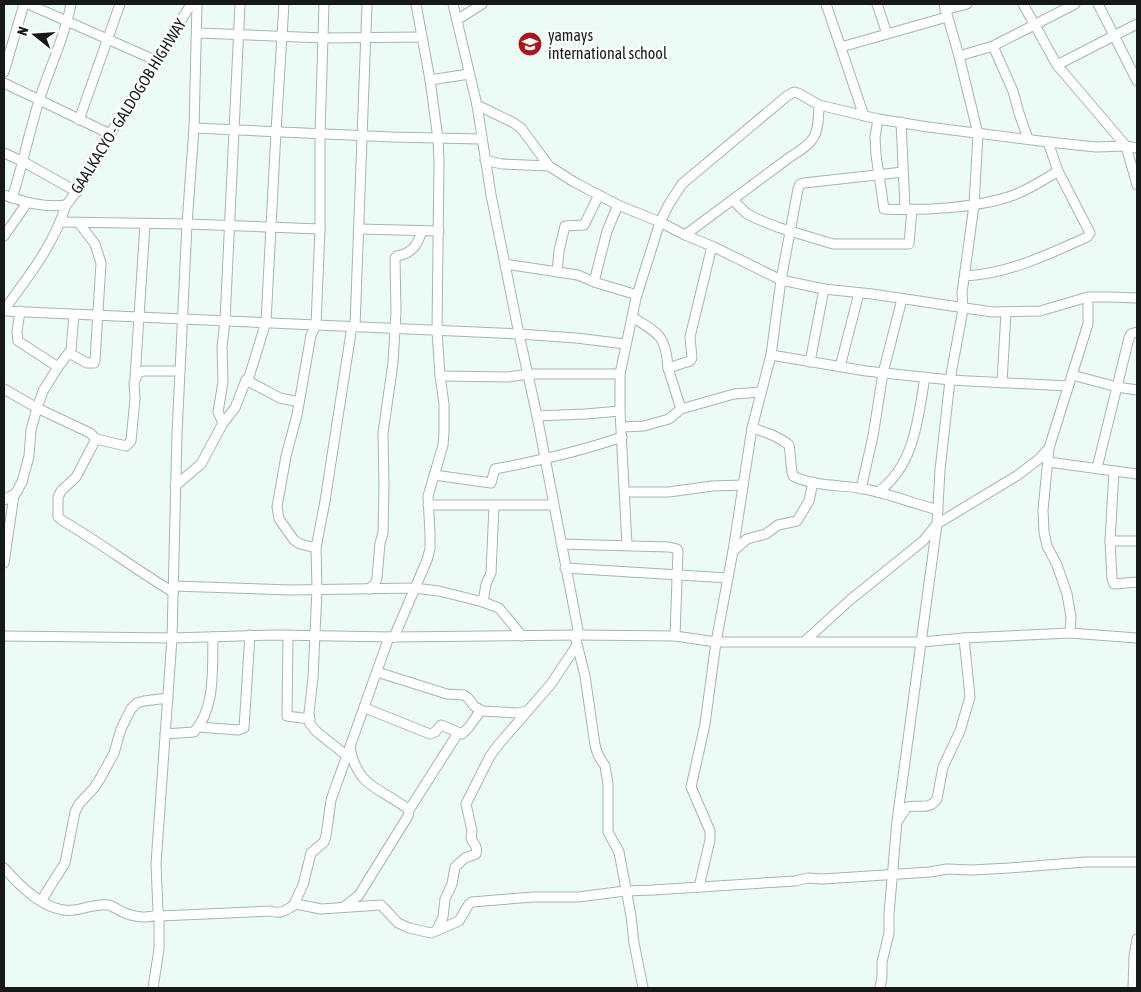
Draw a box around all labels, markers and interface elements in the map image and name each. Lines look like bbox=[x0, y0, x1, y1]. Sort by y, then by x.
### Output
north arrow bbox=[10, 10, 60, 60]
street label: GAALKACYO - GALDOGOB HIGHWAY bbox=[67, 15, 190, 197]
text: N bbox=[14, 25, 31, 37]
place label: yamays international school bbox=[548, 26, 668, 62]
school or university icon: yamays international school bbox=[517, 31, 543, 57]

